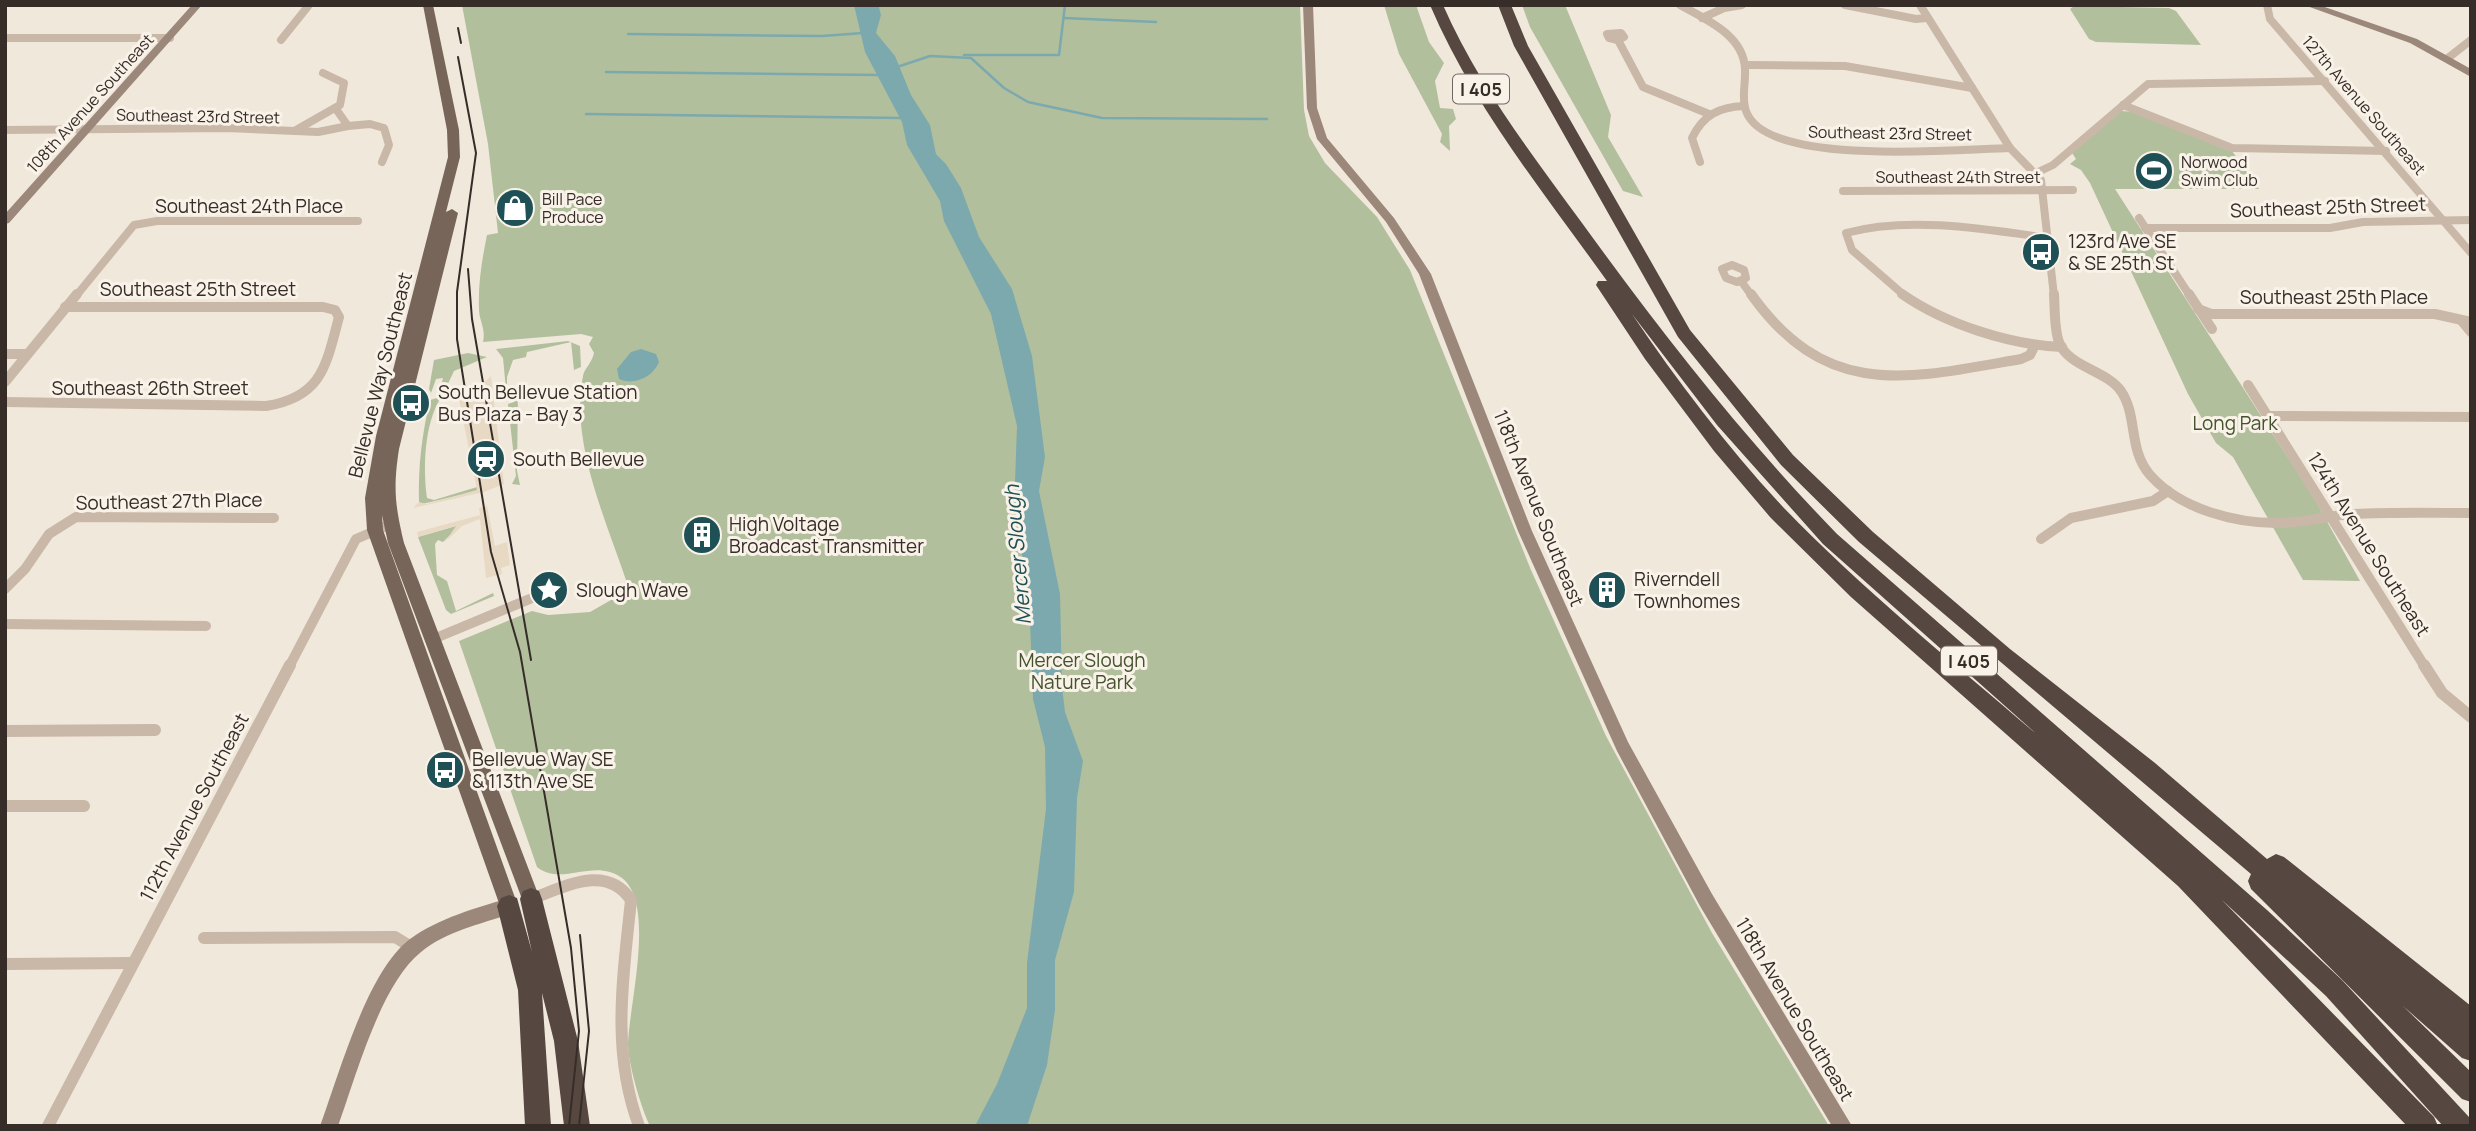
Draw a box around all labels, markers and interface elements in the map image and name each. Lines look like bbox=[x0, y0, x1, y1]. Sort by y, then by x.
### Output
street label: 108th Avenue Southeast bbox=[22, 29, 158, 177]
street label: 127th Avenue Southeast bbox=[2297, 31, 2431, 179]
road number: I 405 bbox=[1453, 74, 1509, 104]
street label: Southeast 23rd Street bbox=[116, 104, 280, 128]
street label: Southeast 23rd Street bbox=[1808, 121, 1972, 145]
sports icon: Norwood Swim Club bbox=[2133, 150, 2175, 192]
place label: Norwood Swim Club bbox=[2181, 151, 2258, 191]
street label: Southeast 24th Street bbox=[1875, 166, 2041, 188]
shop icon: Bill Pace Produce bbox=[494, 187, 536, 229]
place label: Bill Pace Produce bbox=[542, 188, 604, 228]
street label: Southeast 25th Street bbox=[2229, 191, 2427, 223]
street label: Southeast 24th Place bbox=[155, 193, 343, 219]
place label: 123rd Ave SE & SE 25th St bbox=[2068, 228, 2176, 276]
bus stop icon: 123rd Ave SE & SE 25th St bbox=[2020, 231, 2062, 273]
street label: Bellevue Way Southeast bbox=[342, 269, 418, 481]
street label: Southeast 25th Street bbox=[100, 276, 296, 302]
street label: Southeast 25th Place bbox=[2240, 284, 2428, 310]
street label: Southeast 26th Street bbox=[51, 375, 249, 401]
place label: South Bellevue Station Bus Plaza - Bay 3 bbox=[438, 379, 638, 427]
bus stop icon: South Bellevue Station Bus Plaza - Bay 3 bbox=[390, 382, 432, 424]
street label: 118th Avenue Southeast bbox=[1488, 406, 1590, 610]
park label: Long Park bbox=[2192, 410, 2278, 436]
station icon: South Bellevue bbox=[465, 438, 507, 480]
place label: South Bellevue bbox=[513, 446, 644, 472]
street label: 124th Avenue Southeast bbox=[2302, 447, 2436, 641]
water label: Mercer Slough bbox=[997, 482, 1037, 626]
street label: Southeast 27th Place bbox=[75, 486, 263, 516]
place label: High Voltage Broadcast Transmitter bbox=[729, 511, 924, 559]
building icon: High Voltage Broadcast Transmitter bbox=[681, 514, 723, 556]
place label: Riverndell Townhomes bbox=[1634, 566, 1740, 614]
place icon: Slough Wave bbox=[528, 569, 570, 611]
building icon: Riverndell Townhomes bbox=[1586, 569, 1628, 611]
place label: Slough Wave bbox=[576, 577, 688, 603]
road number: I 405 bbox=[1941, 646, 1997, 676]
park label: Mercer Slough Nature Park bbox=[1019, 647, 1145, 695]
street label: 112th Avenue Southeast bbox=[133, 708, 255, 906]
place label: Bellevue Way SE & 113th Ave SE bbox=[472, 746, 613, 794]
bus stop icon: Bellevue Way SE & 113th Ave SE bbox=[424, 749, 466, 791]
street label: 118th Avenue Southeast bbox=[1730, 912, 1860, 1106]

